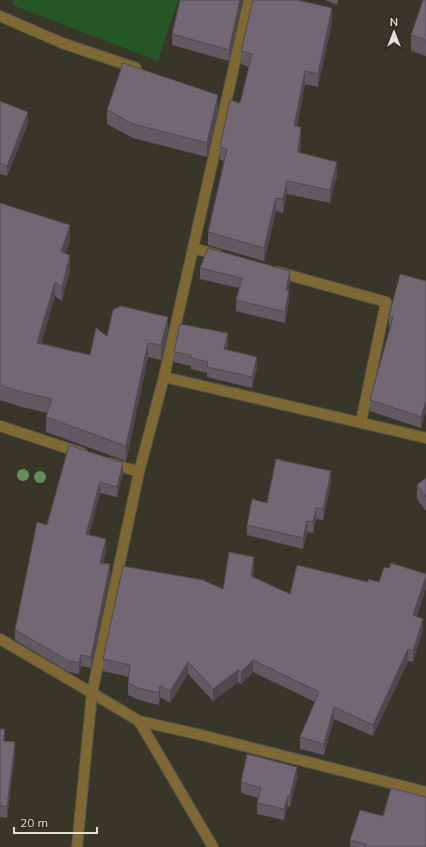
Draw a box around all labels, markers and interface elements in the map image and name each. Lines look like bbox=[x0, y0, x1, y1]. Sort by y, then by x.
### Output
north arrow bbox=[374, 12, 414, 52]
text: N bbox=[390, 15, 398, 29]
scale bar bbox=[14, 809, 97, 835]
text: 20 m bbox=[20, 815, 48, 830]

